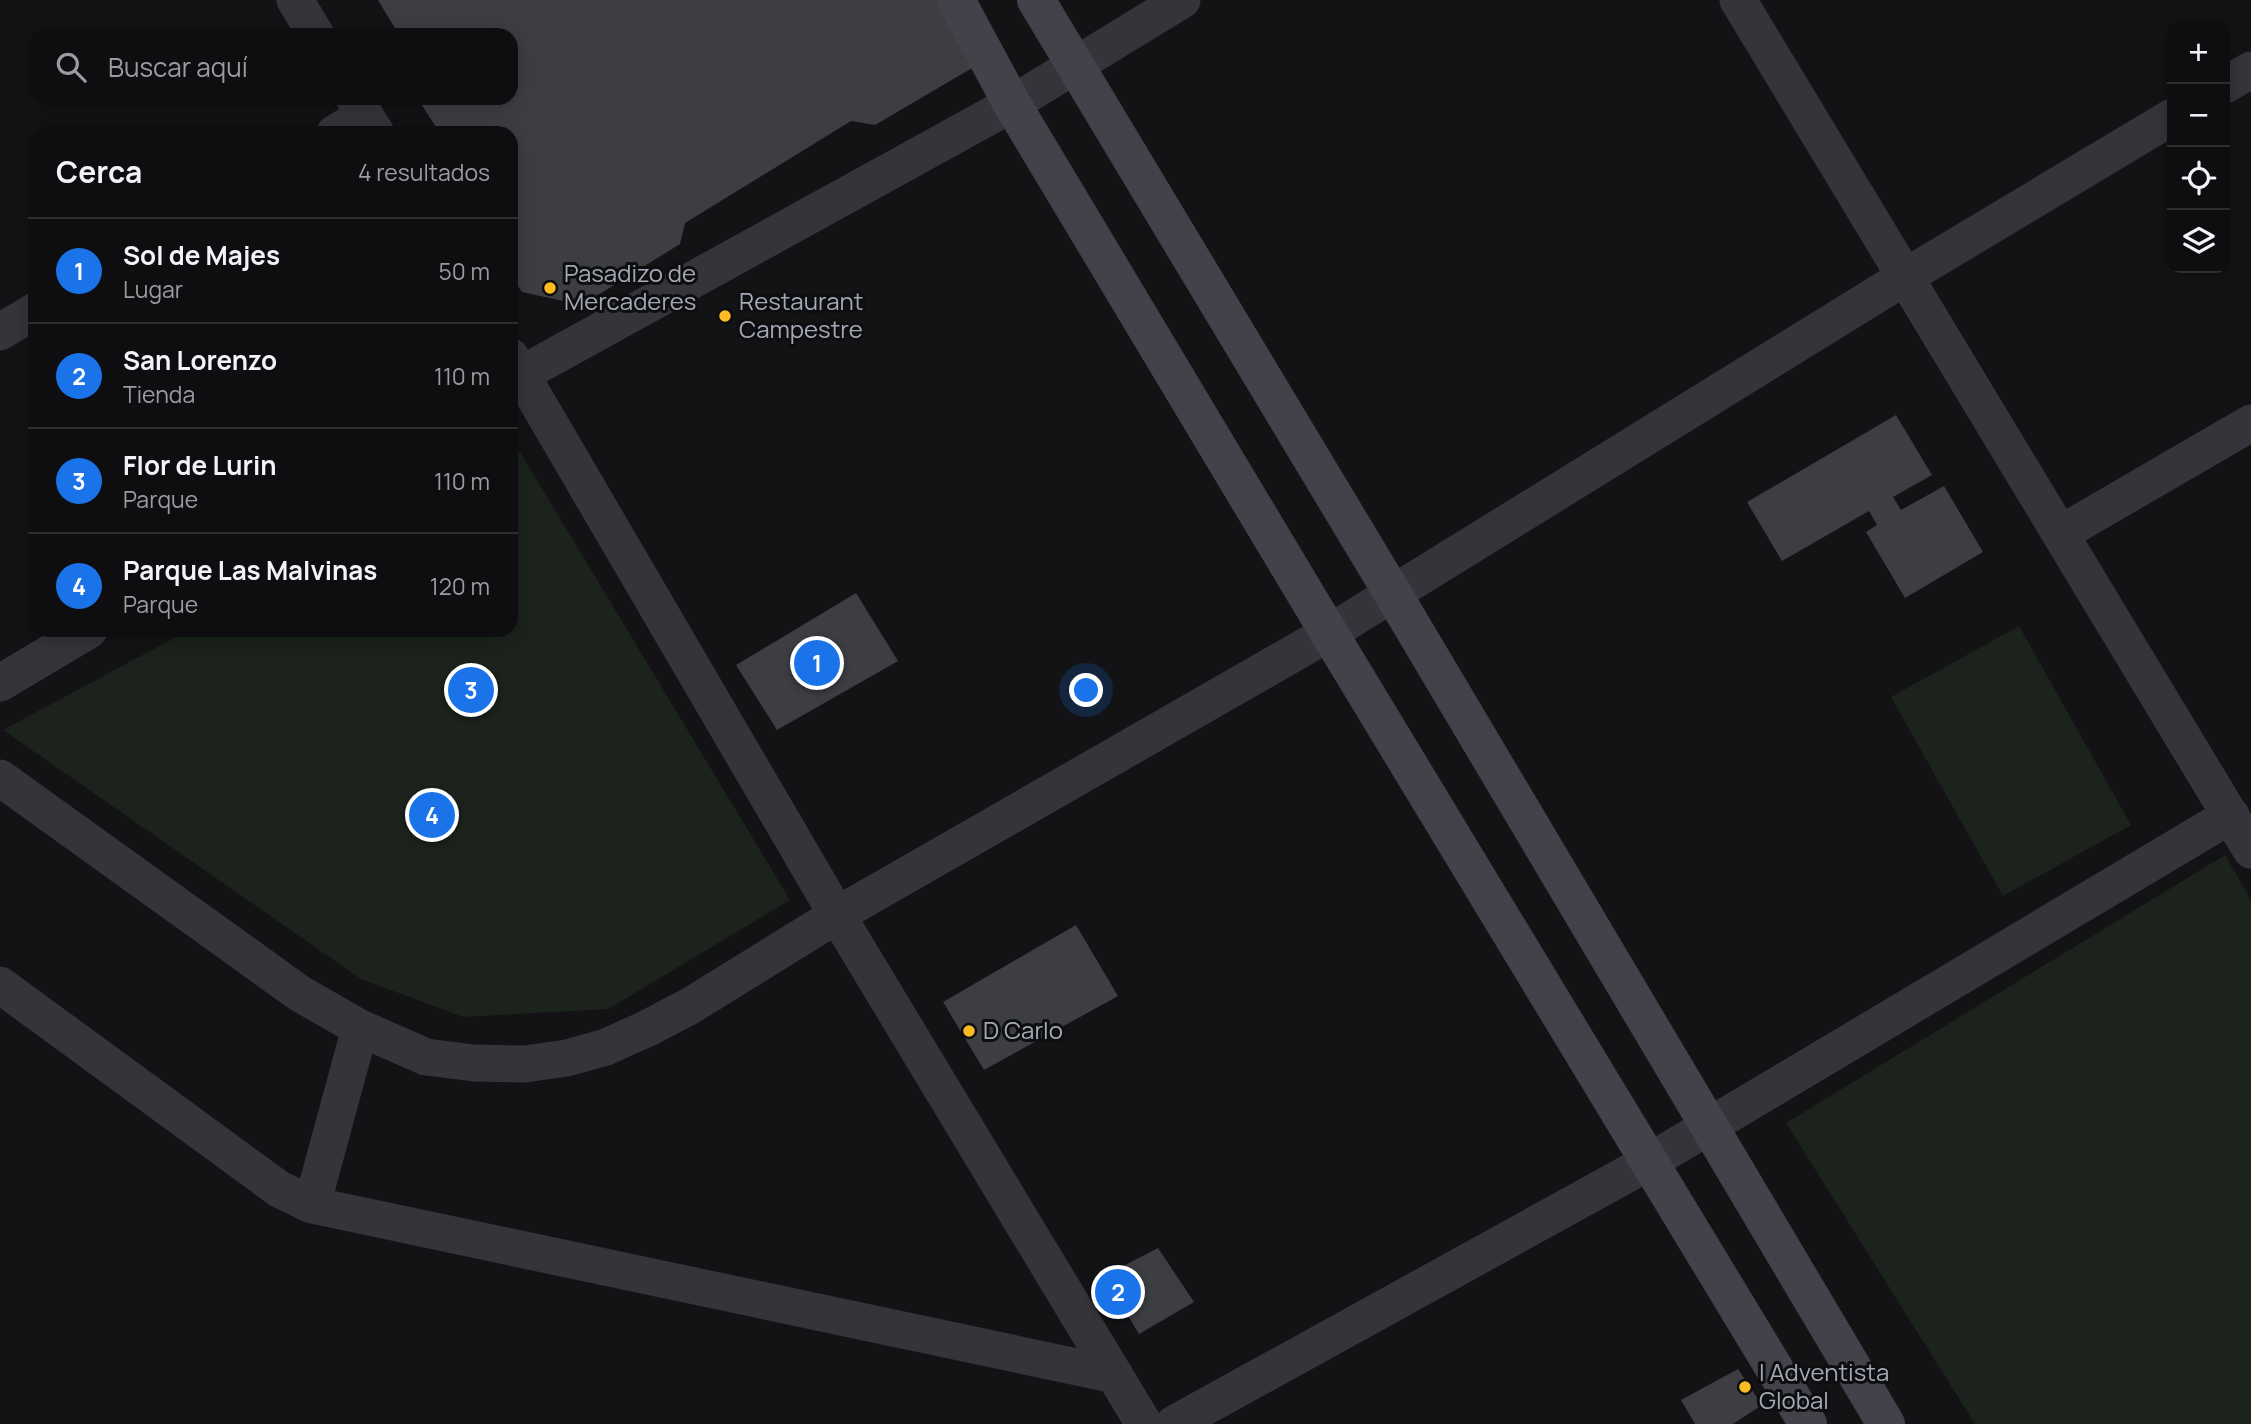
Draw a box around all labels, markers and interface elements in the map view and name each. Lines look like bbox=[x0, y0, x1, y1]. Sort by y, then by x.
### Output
map controls bbox=[2167, 21, 2230, 273]
button: + bbox=[2167, 21, 2230, 84]
search box bbox=[28, 28, 518, 105]
icon: search bbox=[52, 48, 90, 86]
text: Buscar aquí bbox=[108, 49, 248, 85]
button: − bbox=[2167, 84, 2230, 147]
button: locate bbox=[2167, 147, 2230, 210]
text: Cerca bbox=[56, 151, 142, 192]
text: 4 resultados bbox=[358, 156, 490, 188]
button: layers bbox=[2167, 210, 2230, 273]
text: Sol de Majes bbox=[123, 237, 280, 273]
text: 1 bbox=[74, 255, 84, 287]
text: 50 m bbox=[439, 255, 490, 287]
place label: Pasadizo de Mercaderes bbox=[564, 256, 696, 317]
text: Lugar bbox=[123, 273, 183, 305]
marker: Pasadizo de Mercaderes bbox=[542, 280, 558, 296]
place label: Restaurant Campestre bbox=[739, 284, 863, 345]
marker: Restaurant Campestre bbox=[717, 308, 733, 324]
text: San Lorenzo bbox=[123, 342, 277, 378]
text: 2 bbox=[72, 360, 86, 392]
text: 110 m bbox=[434, 360, 490, 392]
text: Tienda bbox=[123, 378, 195, 410]
text: Flor de Lurin bbox=[123, 447, 277, 483]
text: 3 bbox=[72, 465, 86, 497]
text: 110 m bbox=[434, 465, 490, 497]
text: Parque bbox=[123, 483, 198, 515]
text: Parque Las Malvinas bbox=[123, 552, 377, 588]
text: 4 bbox=[72, 570, 86, 602]
text: 120 m bbox=[430, 570, 490, 602]
text: Parque bbox=[123, 588, 198, 620]
pin: 1 bbox=[794, 637, 840, 689]
pin: 3 bbox=[448, 664, 494, 716]
your location bbox=[1069, 673, 1103, 707]
pin: 4 bbox=[409, 789, 455, 841]
place label: D Carlo bbox=[983, 1013, 1063, 1046]
marker: D Carlo bbox=[961, 1023, 977, 1039]
pin: 2 bbox=[1095, 1266, 1141, 1318]
place label: I Adventista Global bbox=[1759, 1355, 1889, 1416]
marker: I Adventista Global bbox=[1737, 1379, 1753, 1395]

